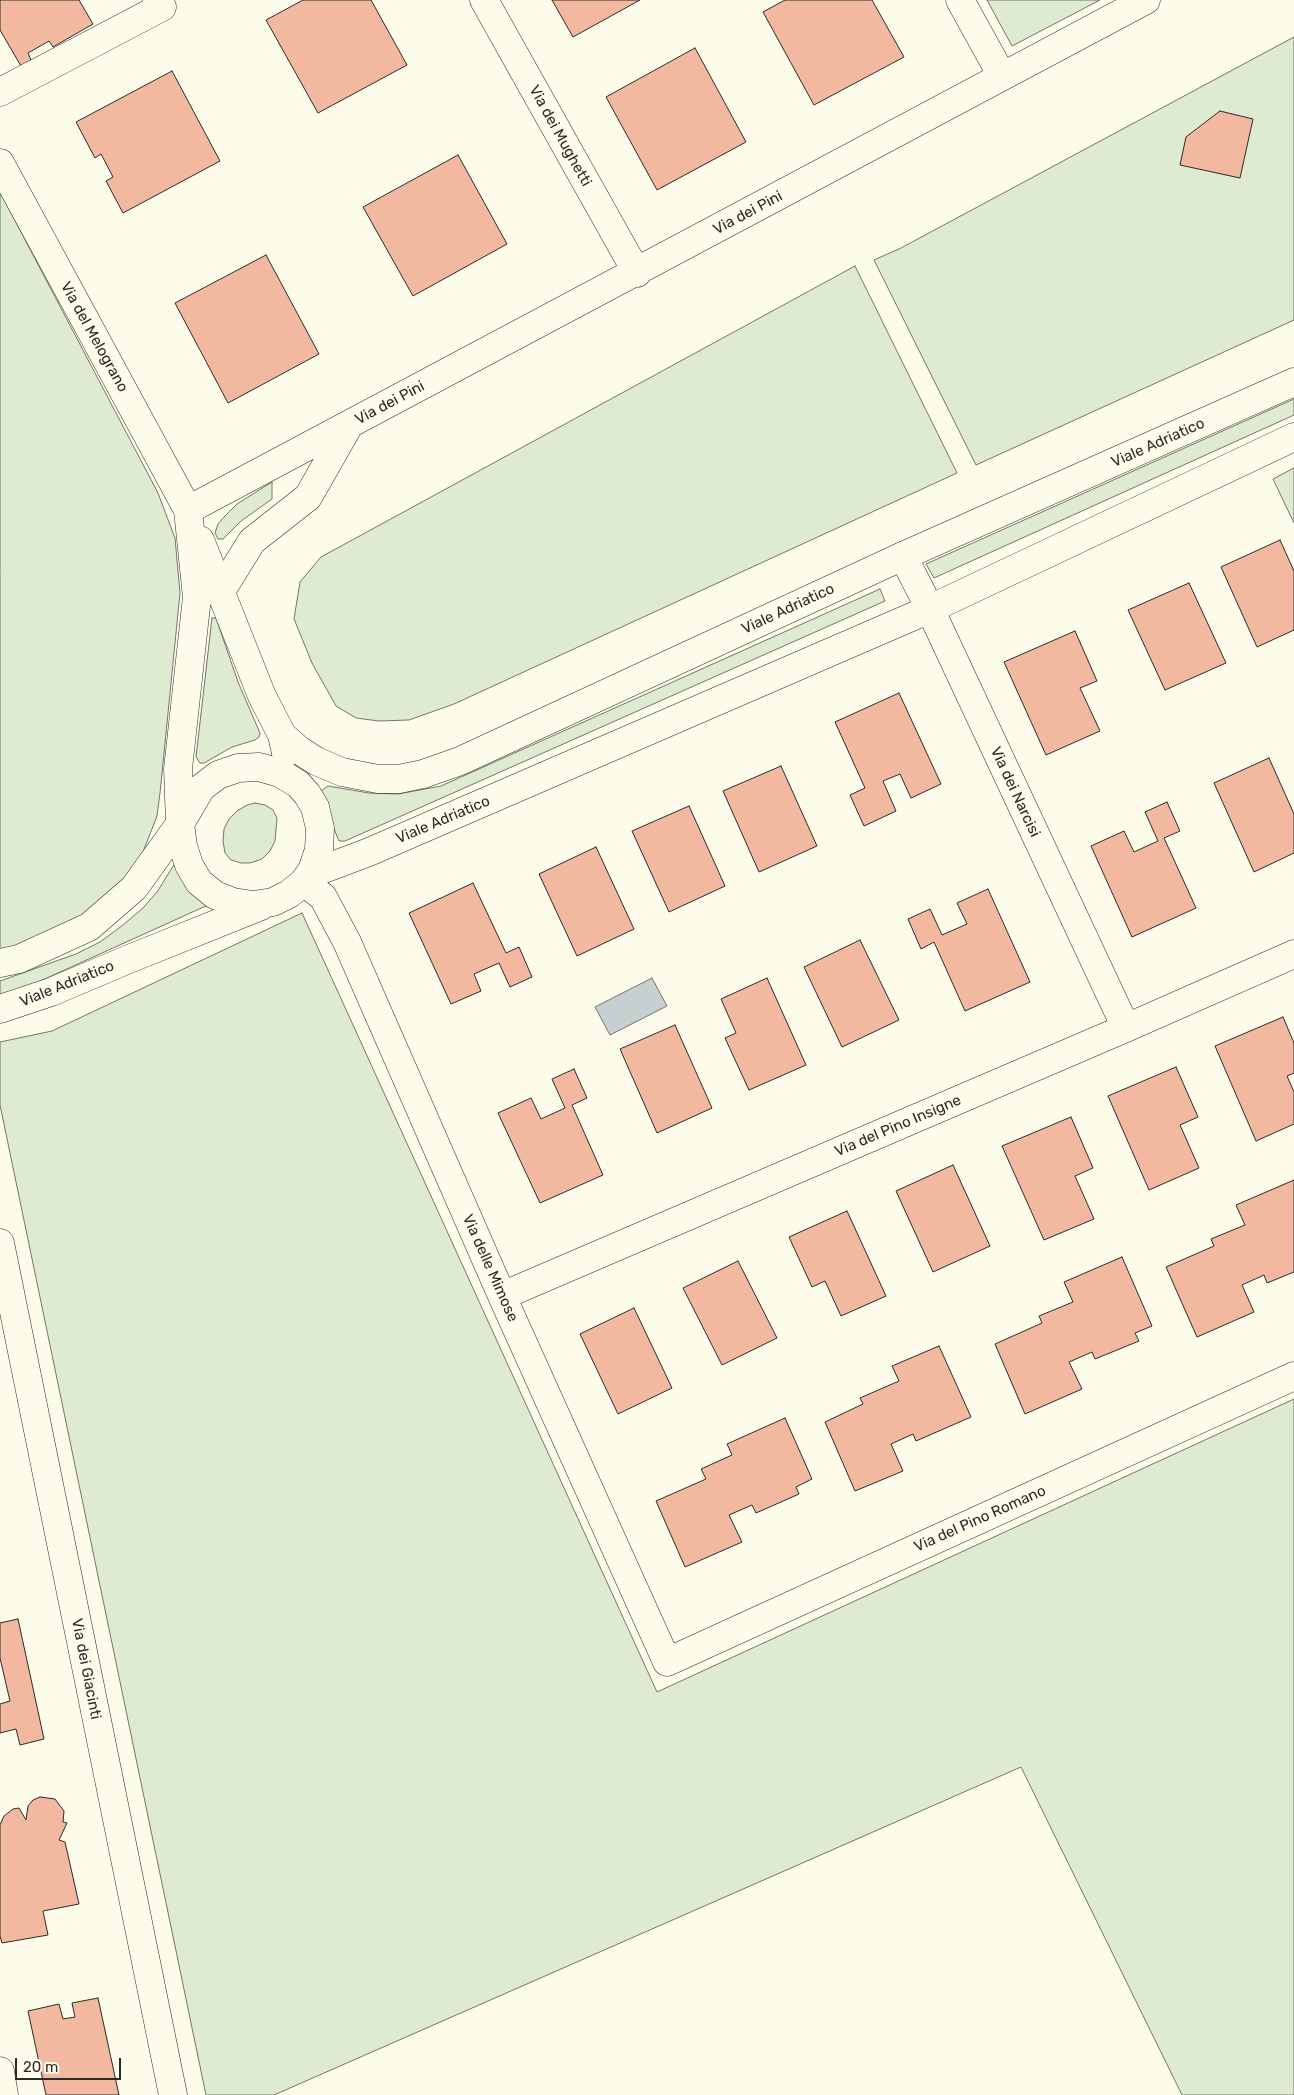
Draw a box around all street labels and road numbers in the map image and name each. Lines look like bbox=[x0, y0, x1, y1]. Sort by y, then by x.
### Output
street label: Via dei Mughetti bbox=[525, 82, 595, 190]
street label: Via dei Pini bbox=[710, 187, 786, 239]
street label: Via del Melograno bbox=[56, 279, 132, 395]
street label: Via dei Pini bbox=[352, 377, 428, 429]
street label: Viale Adriatico bbox=[1109, 414, 1207, 472]
street label: Viale Adriatico bbox=[739, 580, 837, 638]
street label: Via dei Narcisi bbox=[986, 744, 1044, 840]
street label: Viale Adriatico bbox=[393, 792, 493, 848]
street label: Viale Adriatico bbox=[17, 957, 117, 1011]
street label: Via del Pino Insigne bbox=[832, 1091, 964, 1161]
street label: Via delle Mimose bbox=[458, 1212, 522, 1324]
street label: Via del Pino Romano bbox=[911, 1482, 1049, 1556]
street label: Via dei Giacinti bbox=[67, 1617, 105, 1721]

